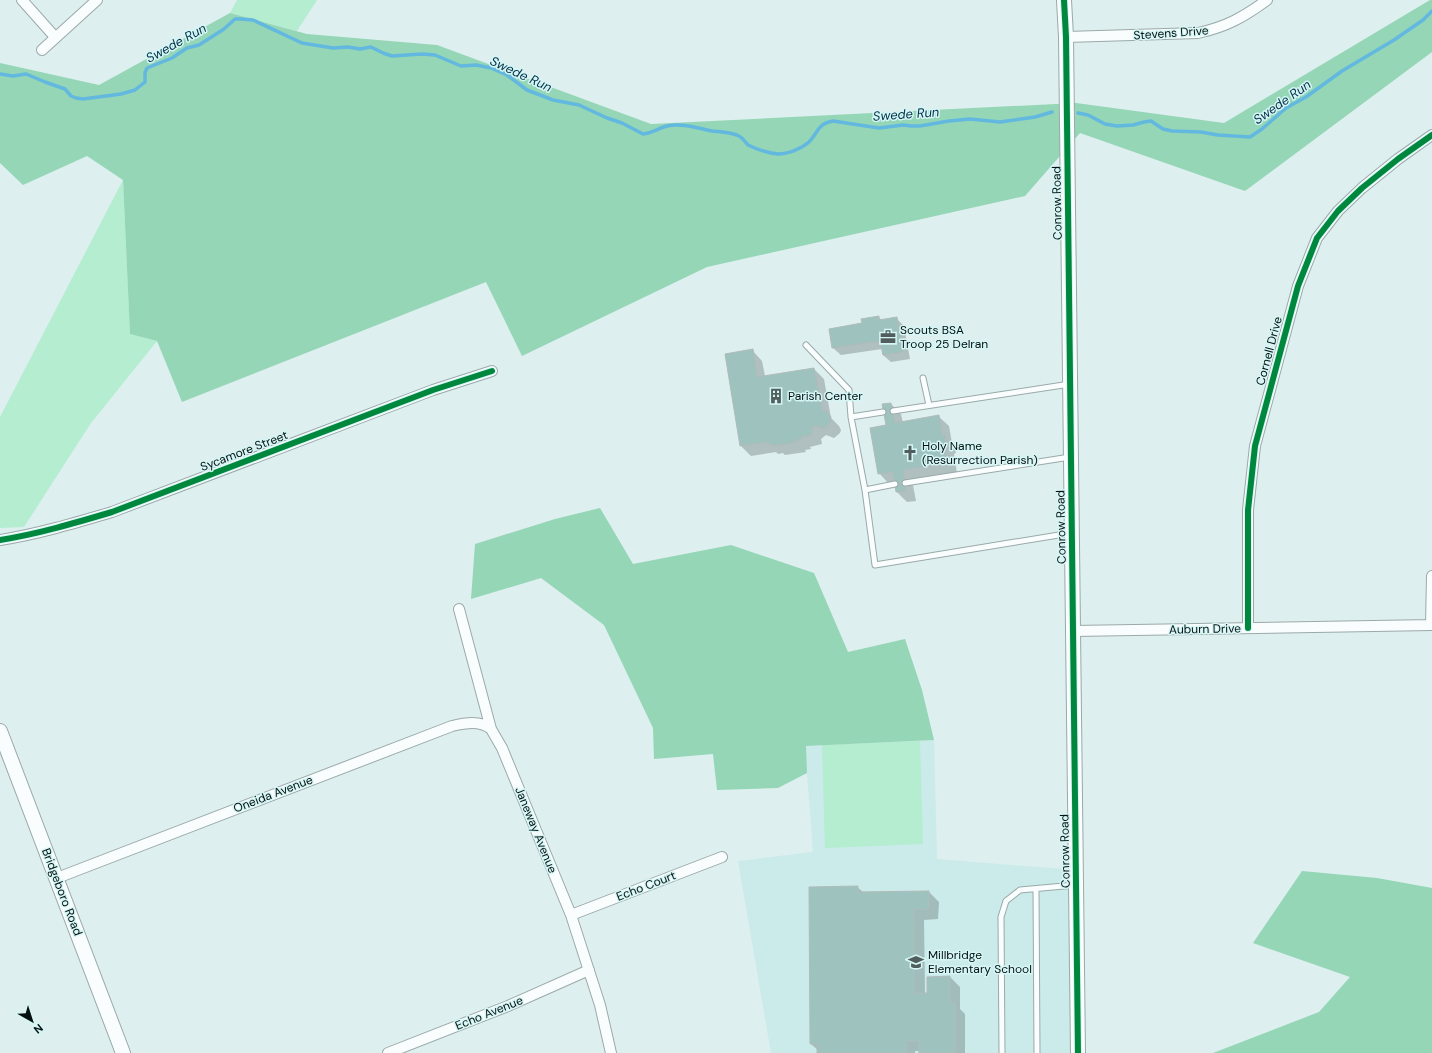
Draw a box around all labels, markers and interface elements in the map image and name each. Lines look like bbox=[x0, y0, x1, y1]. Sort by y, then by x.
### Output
water label: Swede Run bbox=[143, 19, 209, 67]
street label: Stevens Drive bbox=[1133, 22, 1209, 44]
water label: Swede Run bbox=[487, 52, 555, 96]
water label: Swede Run bbox=[1250, 76, 1314, 128]
water label: Swede Run bbox=[872, 103, 940, 125]
street label: Conrow Road bbox=[1048, 166, 1066, 240]
street label: Cornell Drive bbox=[1252, 315, 1286, 387]
place label: Scouts BSA Troop 25 Delran bbox=[900, 322, 988, 352]
office icon: Scouts BSA Troop 25 Delran bbox=[879, 328, 897, 346]
building icon: Parish Center bbox=[767, 387, 785, 405]
place label: Parish Center bbox=[788, 388, 863, 404]
street label: Sycamore Street bbox=[198, 427, 290, 475]
place label: Holy Name (Resurrection Parish) bbox=[922, 438, 1038, 468]
church icon: Holy Name (Resurrection Parish) bbox=[901, 444, 919, 462]
street label: Conrow Road bbox=[1052, 490, 1070, 564]
street label: Auburn Drive bbox=[1169, 620, 1241, 638]
street label: Oneida Avenue bbox=[231, 771, 315, 817]
street label: Janeway Avenue bbox=[511, 784, 561, 876]
street label: Conrow Road bbox=[1056, 814, 1074, 888]
street label: Bridgeboro Road bbox=[38, 846, 86, 938]
street label: Echo Court bbox=[614, 867, 678, 905]
place label: Millbridge Elementary School bbox=[928, 947, 1032, 977]
school or university icon: Millbridge Elementary School bbox=[907, 953, 925, 971]
street label: Echo Avenue bbox=[453, 992, 525, 1034]
north arrow bbox=[12, 1001, 52, 1041]
text: N bbox=[31, 1021, 46, 1037]

